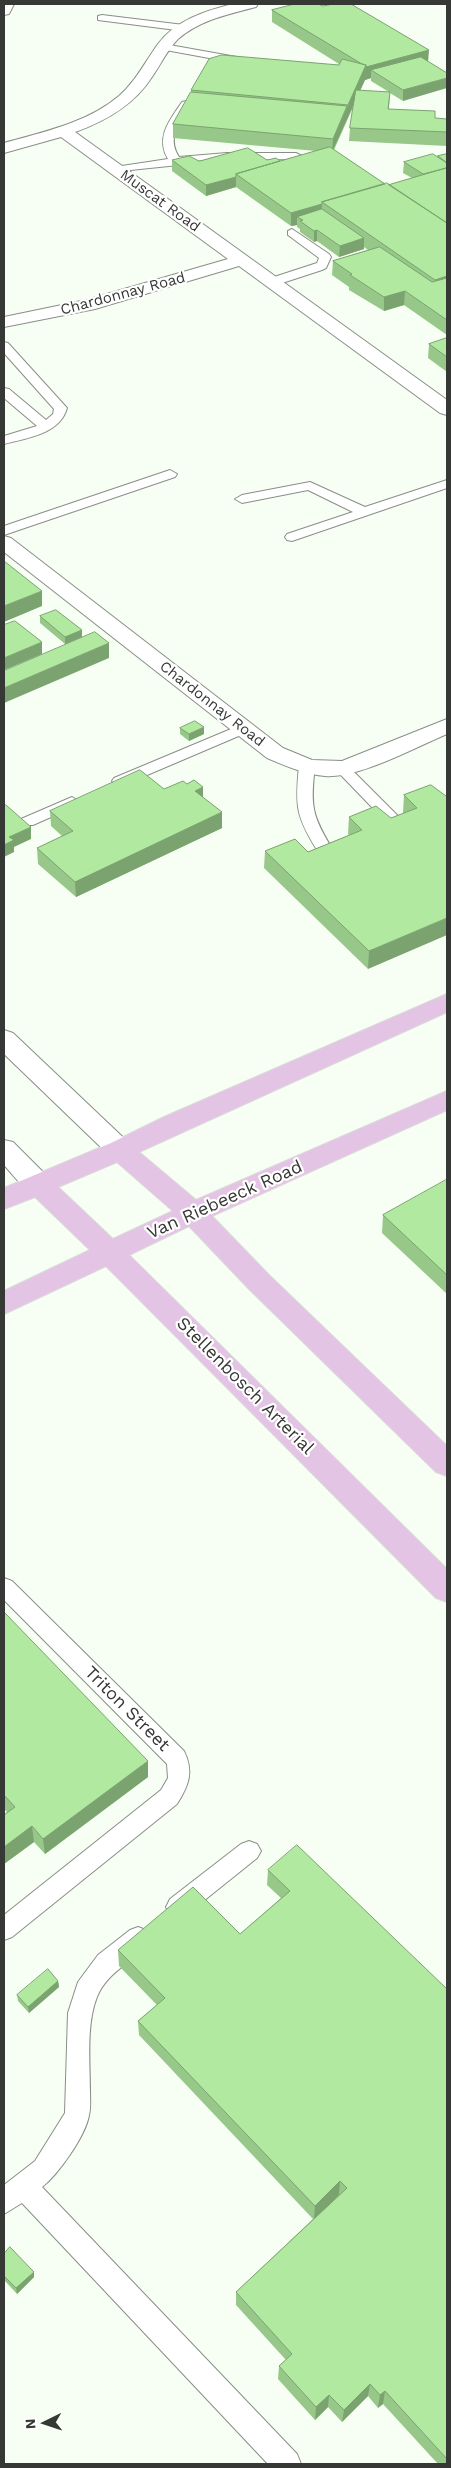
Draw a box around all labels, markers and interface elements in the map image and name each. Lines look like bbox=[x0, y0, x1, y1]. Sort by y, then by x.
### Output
street label: Muscat Road bbox=[117, 166, 203, 236]
street label: Chardonnay Road bbox=[59, 269, 187, 319]
street label: Chardonnay Road bbox=[156, 657, 268, 751]
street label: Van Riebeeck Road bbox=[144, 1156, 306, 1244]
street label: Stellenbosch Arterial bbox=[172, 1313, 318, 1459]
street label: Triton Street bbox=[80, 1662, 174, 1756]
north arrow bbox=[20, 2398, 70, 2448]
text: N bbox=[22, 2418, 38, 2430]

